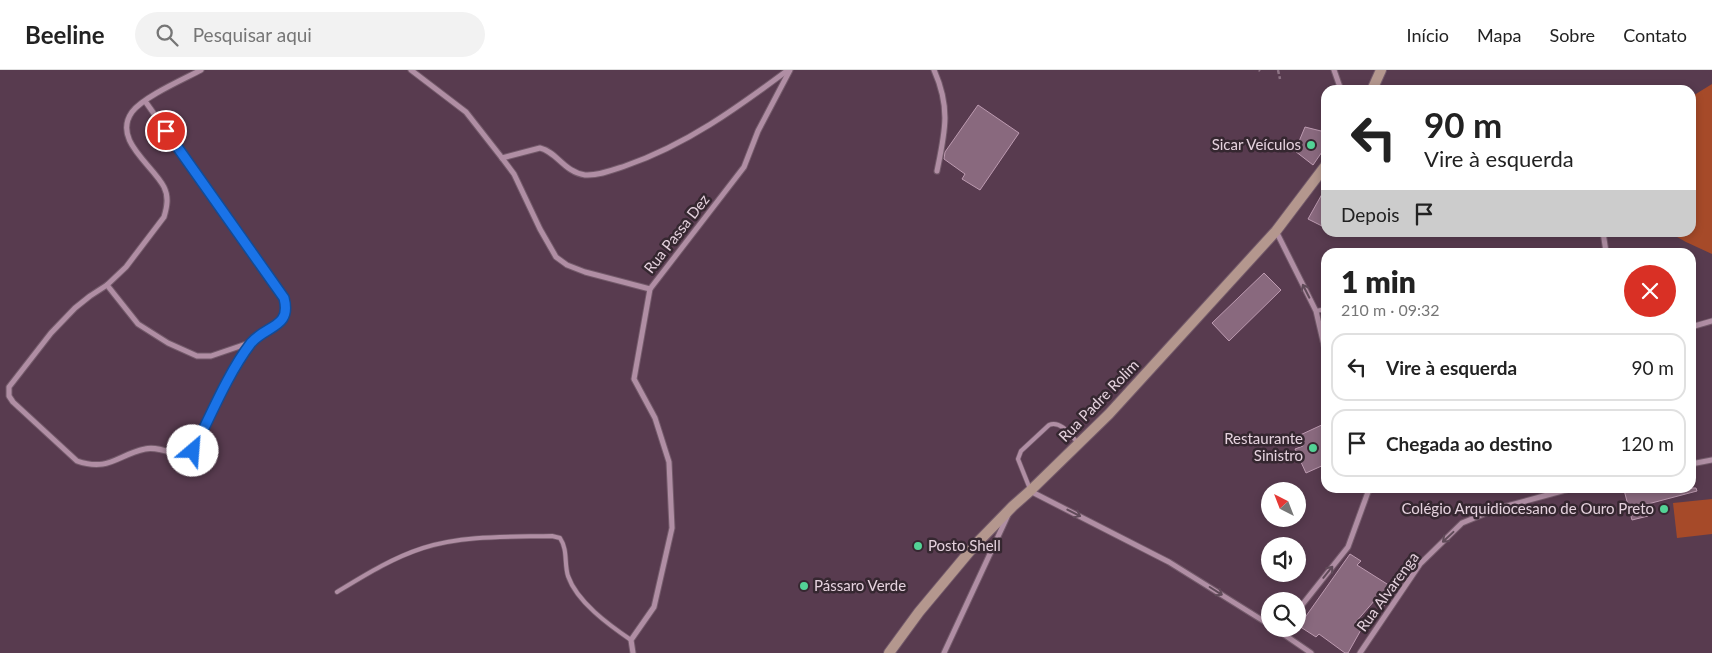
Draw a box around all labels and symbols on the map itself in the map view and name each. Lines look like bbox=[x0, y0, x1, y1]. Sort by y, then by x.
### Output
pin bbox=[145, 110, 187, 152]
place label: Sicar Veículos bbox=[1212, 135, 1301, 153]
marker: Sicar Veículos bbox=[1305, 139, 1317, 151]
street label: Rua Passa Dez bbox=[640, 190, 713, 276]
one-way arrow bbox=[1301, 284, 1311, 299]
street label: Rua Padre Rolim bbox=[1055, 356, 1142, 445]
position arrow bbox=[166, 424, 218, 476]
place label: Restaurante Sinistro bbox=[1224, 429, 1303, 464]
marker: Restaurante Sinistro bbox=[1307, 442, 1319, 454]
north arrow bbox=[1261, 482, 1306, 528]
place label: Colégio Arquidiocesano de Ouro Preto bbox=[1402, 499, 1654, 517]
marker: Colégio Arquidiocesano de Ouro Preto bbox=[1658, 503, 1670, 515]
one-way arrow bbox=[1066, 509, 1081, 518]
one-way arrow bbox=[1442, 531, 1455, 543]
place label: Posto Shell bbox=[928, 536, 1001, 554]
marker: Posto Shell bbox=[912, 540, 924, 552]
street label: Rua Alvarenga bbox=[1352, 548, 1422, 635]
one-way arrow bbox=[1322, 566, 1333, 579]
place label: Pássaro Verde bbox=[814, 576, 906, 594]
marker: Pássaro Verde bbox=[798, 580, 810, 592]
one-way arrow bbox=[1209, 587, 1223, 597]

